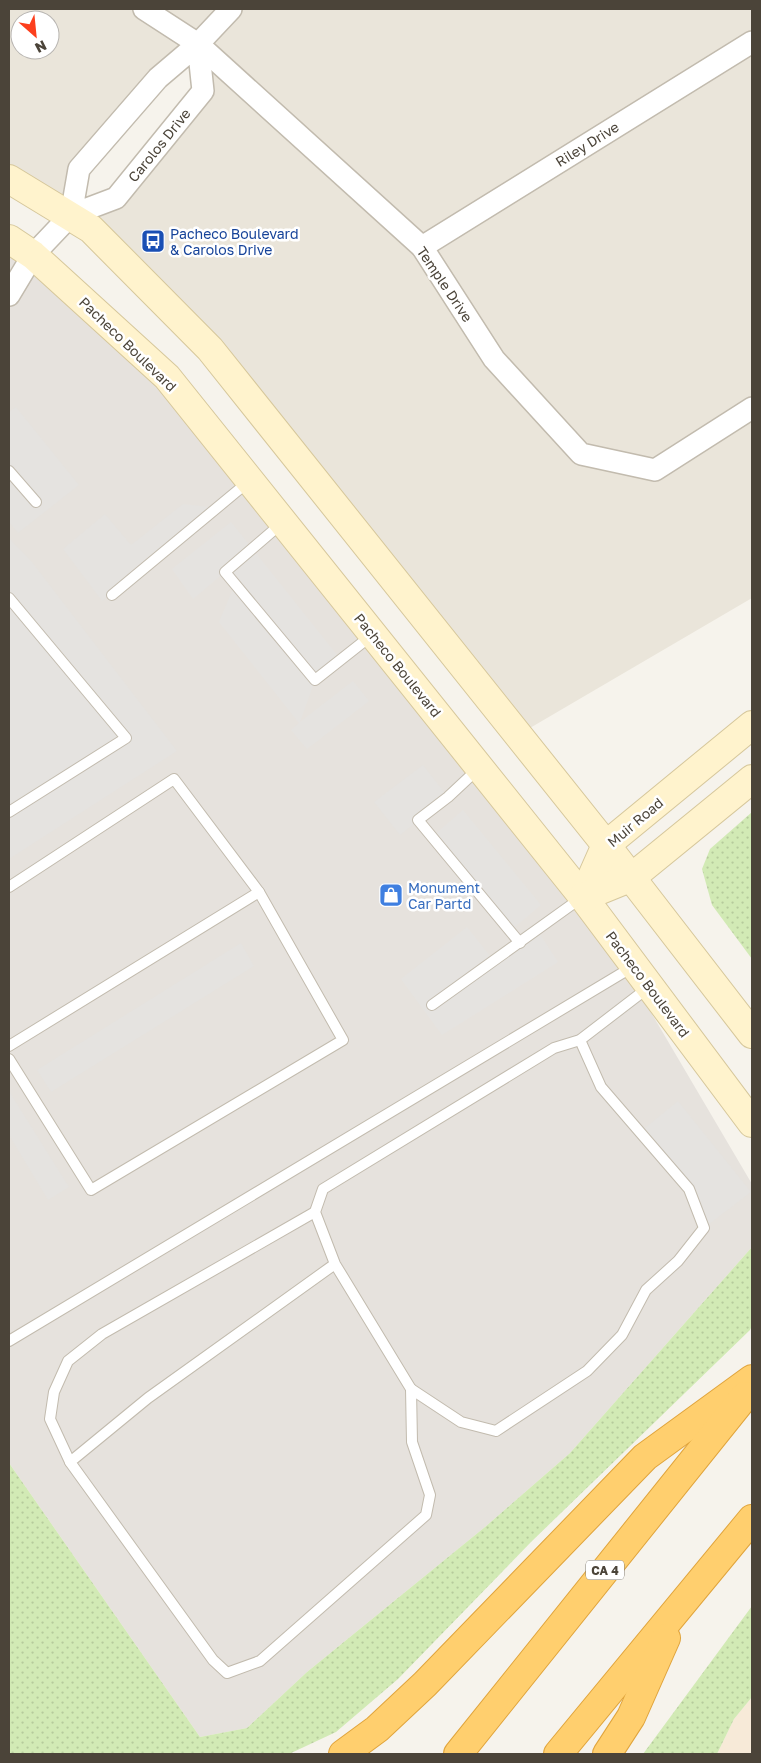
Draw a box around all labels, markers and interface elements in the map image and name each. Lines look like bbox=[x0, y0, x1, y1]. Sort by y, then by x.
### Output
north arrow bbox=[10, 10, 60, 60]
text: N bbox=[33, 37, 50, 57]
street label: Carolos Drive bbox=[124, 105, 194, 185]
street label: Riley Drive bbox=[552, 118, 622, 170]
place label: Pacheco Boulevard & Carolos Drive bbox=[170, 225, 299, 258]
bus stop icon: Pacheco Boulevard & Carolos Drive bbox=[140, 228, 166, 254]
street label: Temple Drive bbox=[414, 243, 476, 325]
street label: Pacheco Boulevard bbox=[76, 293, 180, 395]
street label: Pacheco Boulevard bbox=[351, 610, 445, 720]
street label: Muir Road bbox=[604, 794, 666, 850]
place label: Monument Car Partd bbox=[408, 879, 480, 912]
shop icon: Monument Car Partd bbox=[378, 882, 404, 908]
street label: Pacheco Boulevard bbox=[603, 928, 693, 1040]
road number: CA 4 bbox=[586, 1560, 624, 1580]

